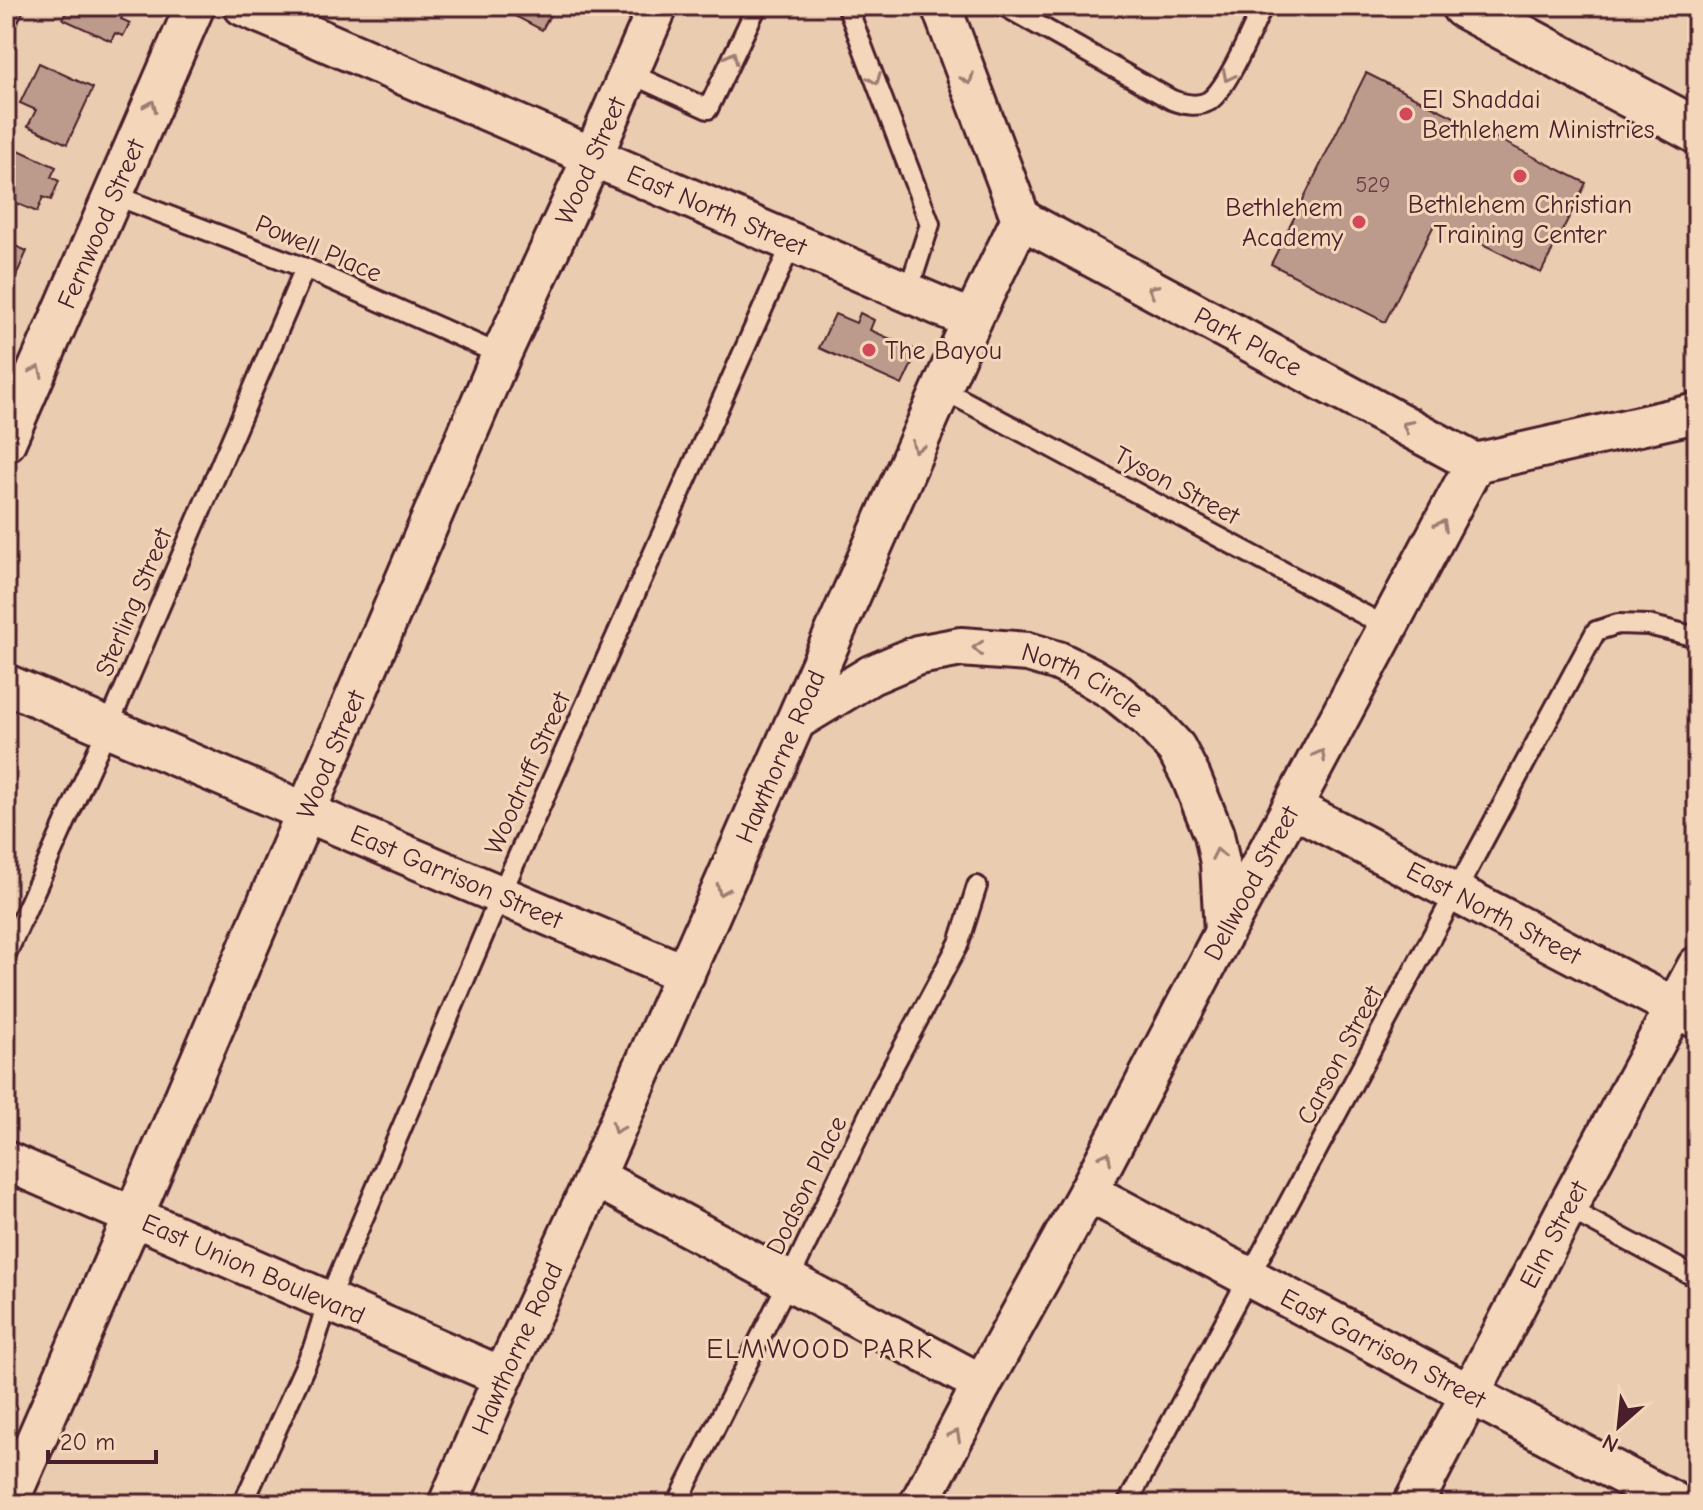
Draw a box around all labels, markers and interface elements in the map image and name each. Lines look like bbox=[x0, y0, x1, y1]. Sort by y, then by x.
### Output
one-way arrow bbox=[722, 51, 738, 66]
one-way arrow bbox=[1223, 67, 1238, 82]
one-way arrow bbox=[865, 71, 882, 85]
one-way arrow bbox=[958, 71, 975, 85]
place label: El Shaddai Bethlehem Ministries bbox=[1422, 85, 1655, 145]
street label: Wood Street bbox=[549, 91, 633, 230]
one-way arrow bbox=[142, 100, 158, 115]
marker: El Shaddai Bethlehem Ministries bbox=[1397, 105, 1415, 123]
street label: Fernwood Street bbox=[52, 133, 152, 313]
street label: East North Street bbox=[622, 159, 812, 264]
marker: Bethlehem Christian Training Center bbox=[1511, 167, 1529, 185]
house number: 529 bbox=[1355, 172, 1391, 198]
place label: Bethlehem Christian Training Center bbox=[1408, 190, 1632, 250]
place label: Bethlehem Academy bbox=[1225, 193, 1343, 253]
street label: Powell Place bbox=[251, 209, 386, 289]
marker: Bethlehem Academy bbox=[1350, 213, 1368, 231]
one-way arrow bbox=[1147, 284, 1161, 299]
street label: Park Place bbox=[1189, 301, 1307, 383]
place label: The Bayou bbox=[885, 336, 1002, 366]
marker: The Bayou bbox=[860, 341, 878, 359]
one-way arrow bbox=[28, 365, 44, 379]
one-way arrow bbox=[1400, 420, 1415, 435]
one-way arrow bbox=[910, 439, 926, 453]
street label: Tyson Street bbox=[1109, 440, 1246, 532]
one-way arrow bbox=[1432, 519, 1448, 534]
street label: Sterling Street bbox=[89, 522, 179, 681]
street label: North Circle bbox=[1018, 637, 1149, 724]
one-way arrow bbox=[971, 640, 984, 657]
street label: Hawthorne Road bbox=[730, 666, 832, 848]
street label: Wood Street bbox=[291, 685, 373, 824]
street label: Woodruff Street bbox=[479, 686, 578, 859]
one-way arrow bbox=[1310, 748, 1325, 763]
street label: Dellwood Street bbox=[1198, 800, 1306, 966]
street label: East Garrison Street bbox=[346, 819, 568, 936]
one-way arrow bbox=[1210, 848, 1227, 861]
street label: East North Street bbox=[1401, 856, 1587, 972]
one-way arrow bbox=[716, 882, 732, 896]
street label: Carson Street bbox=[1291, 980, 1390, 1130]
street label: Dodson Place bbox=[760, 1111, 853, 1260]
one-way arrow bbox=[611, 1120, 627, 1134]
one-way arrow bbox=[1097, 1151, 1112, 1166]
street label: Elm Street bbox=[1514, 1175, 1595, 1293]
street label: East Union Boulevard bbox=[137, 1208, 369, 1331]
street label: Hawthorne Road bbox=[466, 1258, 570, 1439]
street label: East Garrison Street bbox=[1275, 1283, 1492, 1416]
district label: ELMWOOD PARK bbox=[706, 1333, 934, 1365]
north arrow bbox=[1579, 1386, 1659, 1466]
scale bar bbox=[48, 1414, 156, 1464]
text: 20 m bbox=[60, 1428, 115, 1456]
text: N bbox=[1598, 1428, 1623, 1458]
one-way arrow bbox=[946, 1429, 961, 1443]

